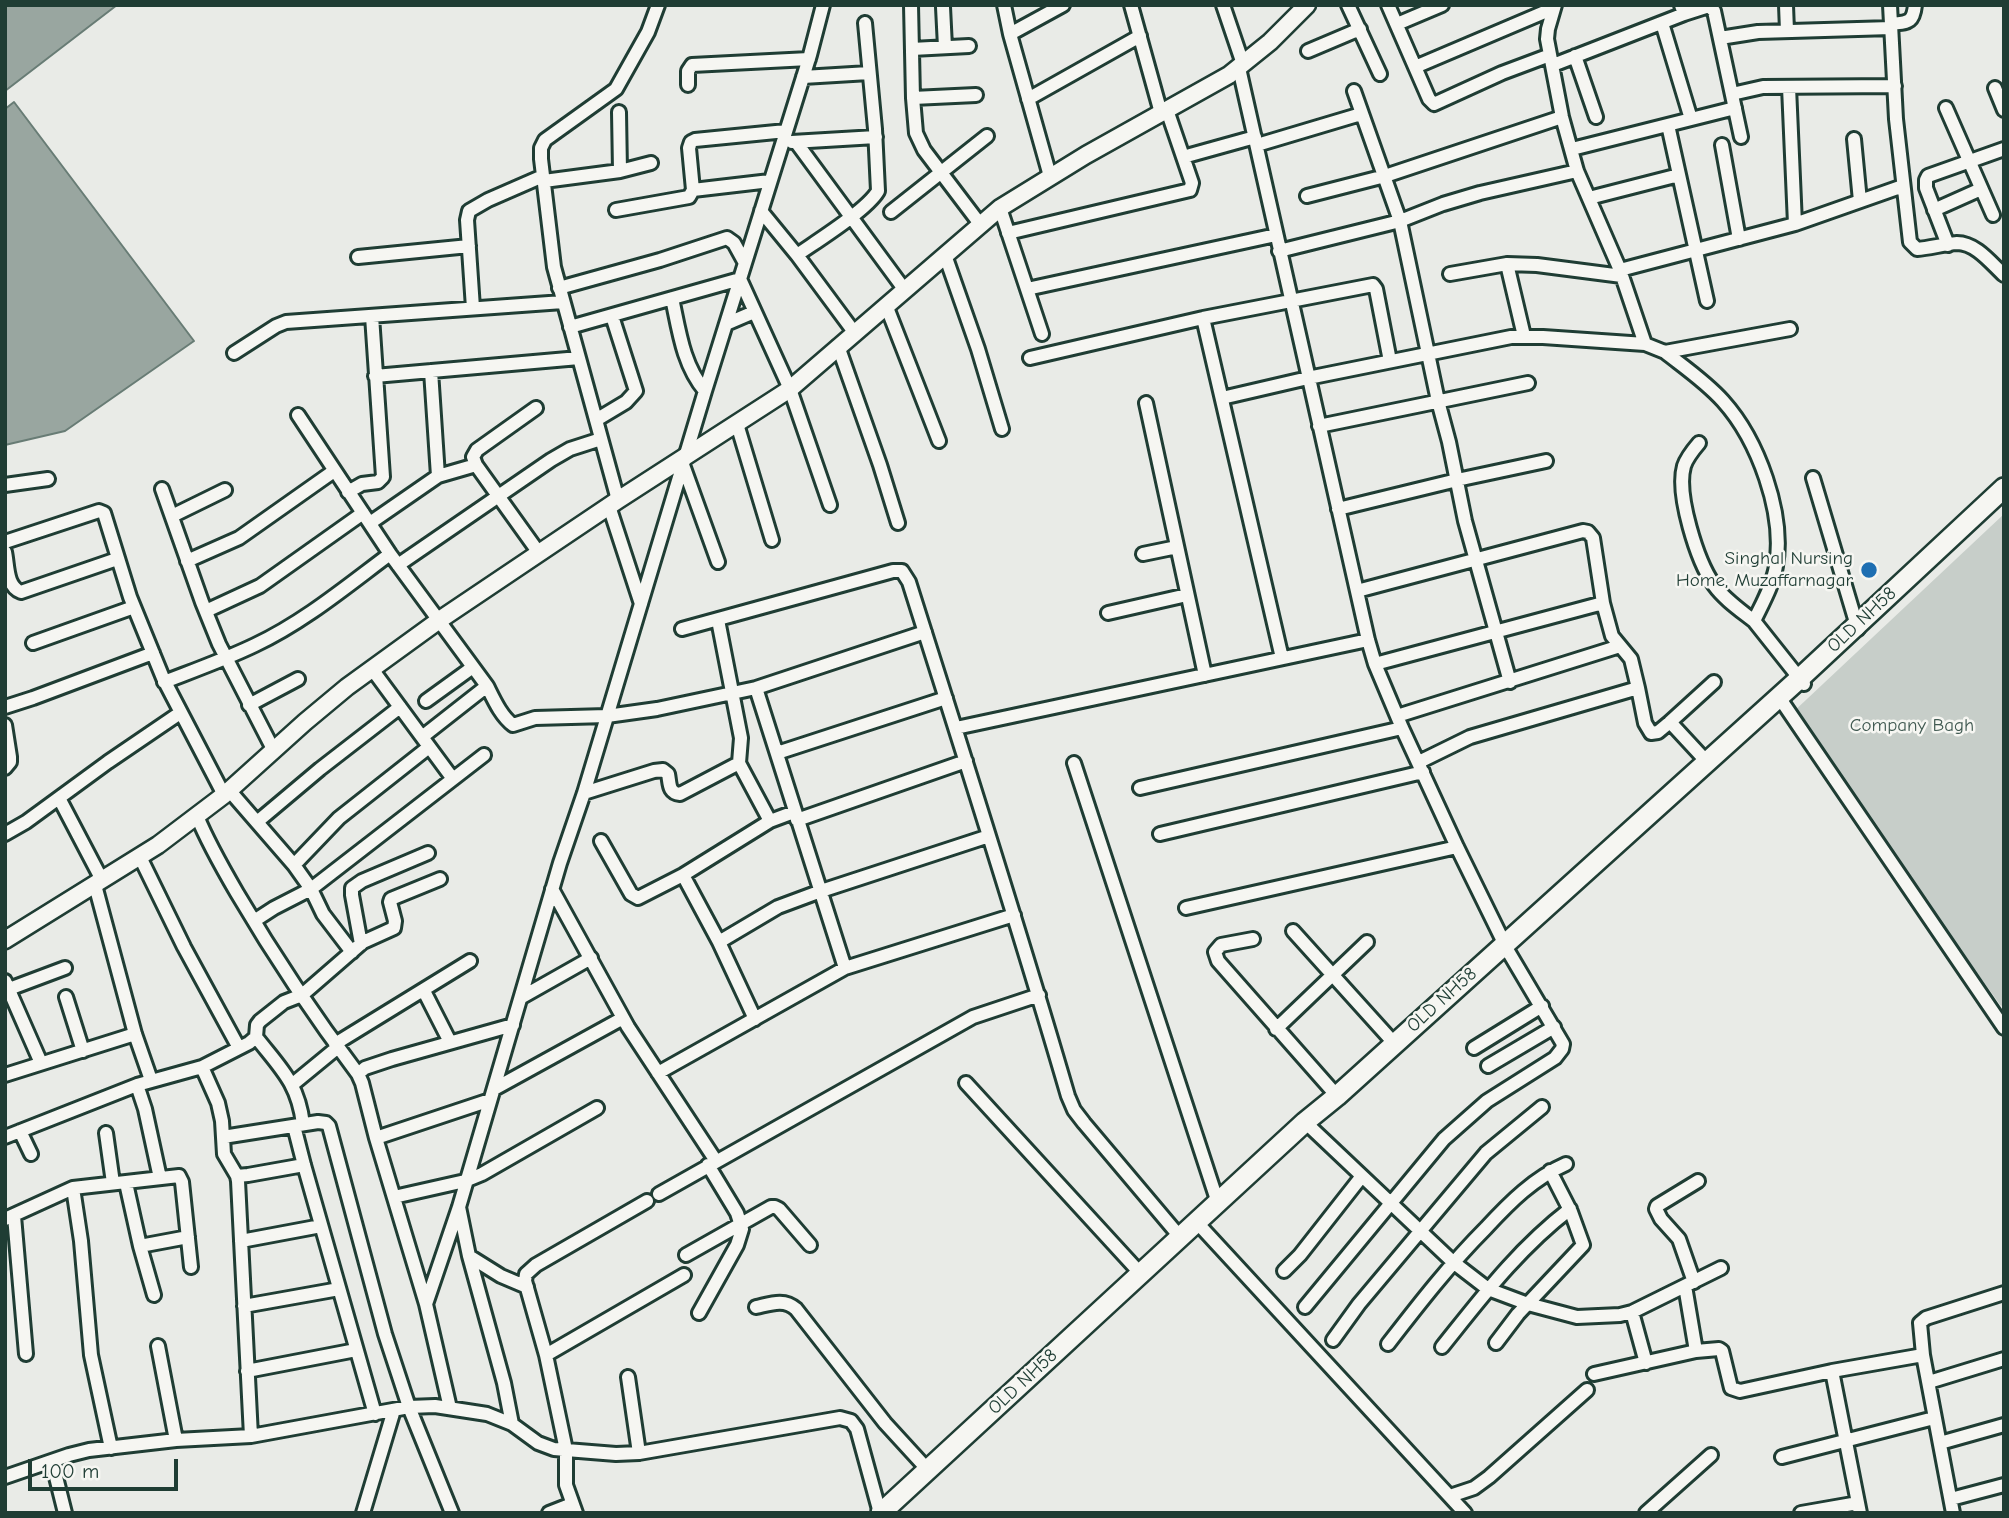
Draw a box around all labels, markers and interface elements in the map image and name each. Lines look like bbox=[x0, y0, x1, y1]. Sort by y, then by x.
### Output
place label: Singhal Nursing Home, Muzaffarnagar bbox=[1676, 548, 1853, 592]
marker: Singhal Nursing Home, Muzaffarnagar bbox=[1859, 560, 1879, 580]
street label: OLD NH58 bbox=[1823, 582, 1901, 658]
park label: Company Bagh bbox=[1850, 715, 1974, 737]
street label: OLD NH58 bbox=[1402, 963, 1482, 1037]
street label: OLD NH58 bbox=[984, 1344, 1062, 1420]
scale bar bbox=[32, 1444, 182, 1488]
text: 100 m bbox=[41, 1459, 99, 1483]

